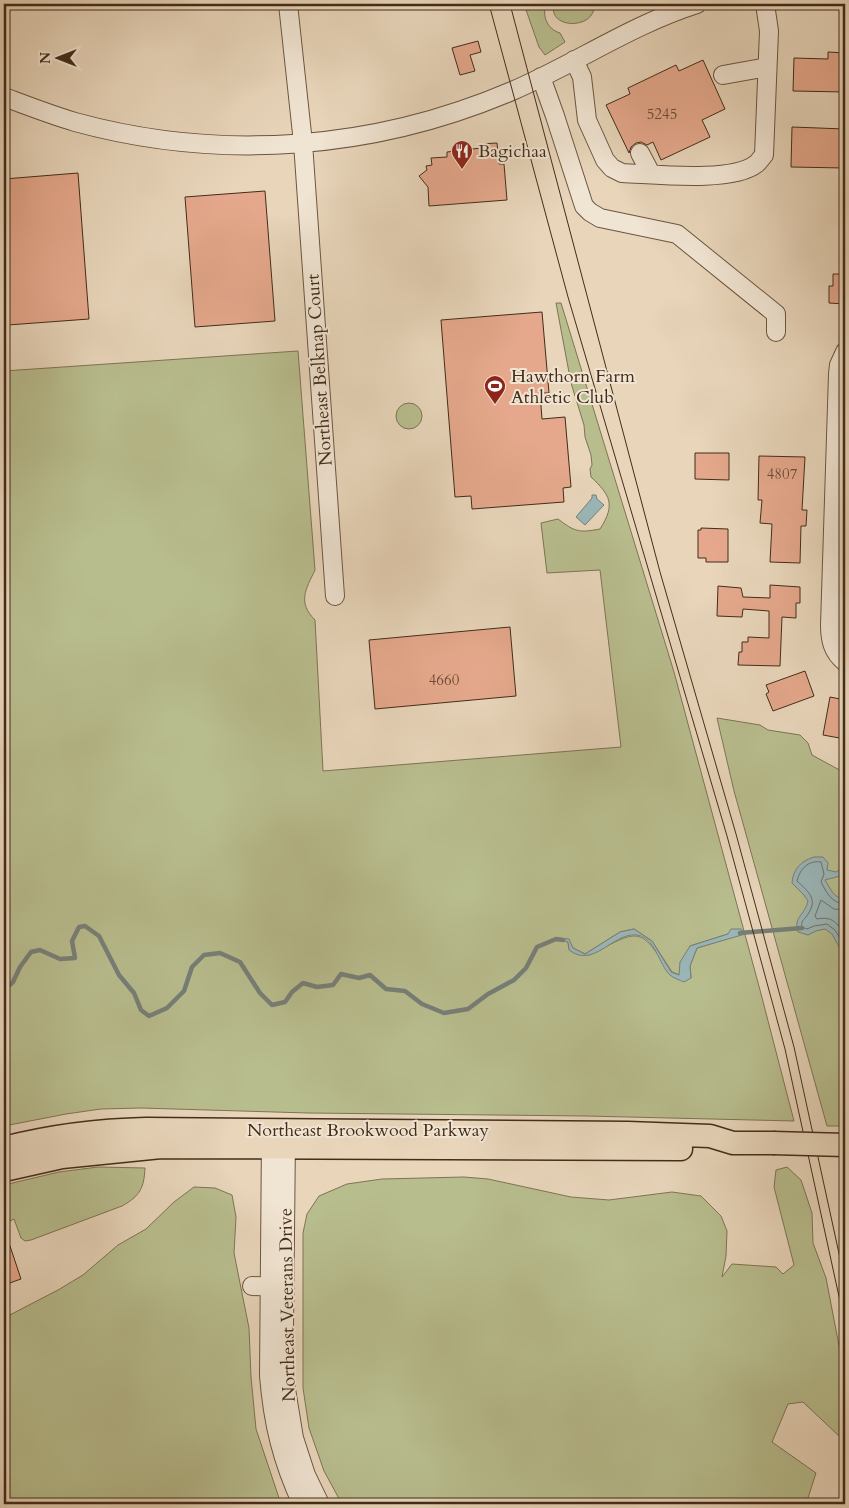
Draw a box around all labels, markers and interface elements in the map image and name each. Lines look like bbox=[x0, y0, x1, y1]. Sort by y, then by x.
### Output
north arrow bbox=[32, 32, 82, 82]
text: N bbox=[36, 52, 55, 64]
house number: 5245 bbox=[647, 104, 677, 124]
restaurant icon: Bagichaa bbox=[450, 139, 474, 170]
place label: Bagichaa bbox=[478, 139, 547, 164]
street label: Northeast Belknap Court bbox=[300, 273, 339, 467]
place label: Hawthorn Farm Athletic Club bbox=[511, 364, 636, 410]
sports icon: Hawthorn Farm Athletic Club bbox=[483, 374, 507, 405]
house number: 4807 bbox=[767, 464, 798, 484]
house number: 4660 bbox=[429, 670, 460, 690]
street label: Northeast Brookwood Parkway bbox=[247, 1118, 490, 1143]
street label: Northeast Veterans Drive bbox=[273, 1208, 302, 1402]

